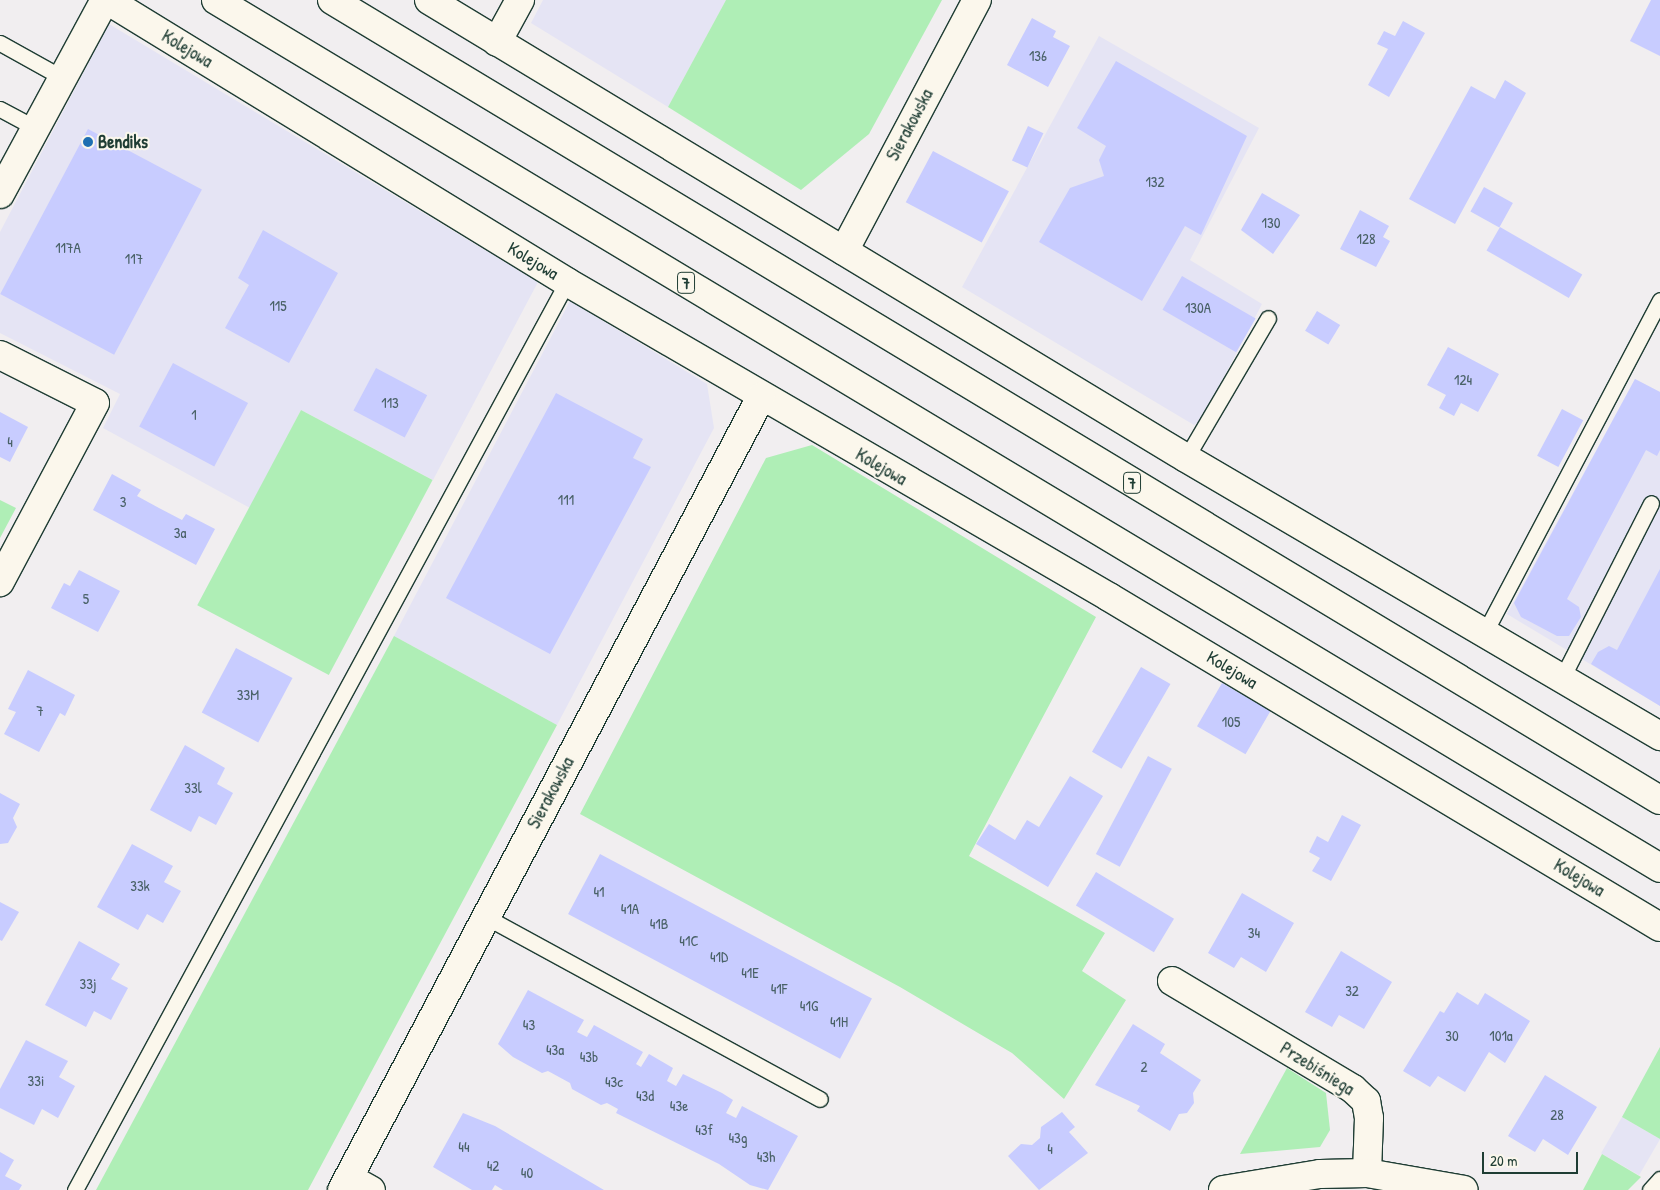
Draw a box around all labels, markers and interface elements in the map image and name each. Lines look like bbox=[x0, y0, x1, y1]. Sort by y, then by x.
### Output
street label: Kolejowa bbox=[158, 25, 216, 73]
house number: 136 bbox=[1029, 47, 1047, 65]
street label: Sierakowska bbox=[882, 86, 938, 164]
place label: Bendiks bbox=[98, 131, 148, 153]
marker: Bendiks bbox=[82, 136, 94, 148]
house number: 132 bbox=[1145, 173, 1165, 191]
house number: 130 bbox=[1262, 214, 1280, 232]
house number: 128 bbox=[1357, 230, 1375, 248]
street label: Kolejowa bbox=[504, 237, 562, 285]
house number: 117A bbox=[55, 239, 81, 257]
house number: 117 bbox=[125, 250, 143, 268]
road number: 7 bbox=[676, 270, 696, 296]
house number: 115 bbox=[269, 297, 287, 315]
house number: 130A bbox=[1185, 299, 1211, 317]
house number: 124 bbox=[1454, 371, 1472, 389]
house number: 113 bbox=[381, 394, 399, 412]
house number: 1 bbox=[191, 406, 197, 424]
house number: 4 bbox=[7, 433, 13, 451]
street label: Kolejowa bbox=[852, 444, 910, 490]
road number: 7 bbox=[1122, 469, 1142, 496]
house number: 111 bbox=[558, 491, 574, 509]
house number: 3 bbox=[120, 493, 126, 511]
house number: 3a bbox=[174, 524, 186, 542]
house number: 5 bbox=[83, 590, 89, 608]
street label: Kolejowa bbox=[1203, 646, 1261, 694]
house number: 33M bbox=[237, 686, 259, 704]
house number: 7 bbox=[36, 702, 44, 720]
house number: 105 bbox=[1222, 713, 1240, 731]
street label: Sierakowska bbox=[523, 754, 579, 832]
house number: 33l bbox=[184, 779, 202, 797]
street label: Kolejowa bbox=[1550, 854, 1608, 902]
house number: 33k bbox=[130, 877, 150, 895]
house number: 41 bbox=[593, 883, 605, 901]
house number: 41A bbox=[621, 900, 639, 918]
house number: 41B bbox=[650, 915, 668, 933]
house number: 34 bbox=[1248, 924, 1260, 942]
house number: 41C bbox=[679, 932, 699, 950]
house number: 41D bbox=[710, 948, 728, 966]
house number: 41E bbox=[741, 964, 759, 982]
house number: 33j bbox=[80, 975, 96, 993]
house number: 41F bbox=[771, 980, 787, 998]
house number: 32 bbox=[1345, 982, 1359, 1000]
house number: 41G bbox=[800, 997, 818, 1015]
house number: 41H bbox=[830, 1013, 848, 1031]
house number: 43 bbox=[523, 1016, 535, 1034]
house number: 30 bbox=[1445, 1027, 1459, 1045]
house number: 101a bbox=[1489, 1027, 1513, 1045]
street label: Przebiśniega bbox=[1276, 1038, 1358, 1100]
house number: 43a bbox=[546, 1041, 564, 1059]
house number: 43b bbox=[580, 1048, 598, 1066]
house number: 2 bbox=[1140, 1058, 1148, 1076]
house number: 33i bbox=[28, 1072, 44, 1090]
house number: 43c bbox=[605, 1073, 623, 1091]
house number: 43d bbox=[636, 1087, 654, 1105]
house number: 43e bbox=[670, 1097, 688, 1115]
house number: 28 bbox=[1550, 1106, 1564, 1124]
house number: 43f bbox=[695, 1121, 713, 1139]
house number: 43g bbox=[728, 1129, 748, 1147]
house number: 44 bbox=[458, 1138, 470, 1156]
house number: 4 bbox=[1047, 1140, 1053, 1158]
scale bar bbox=[1485, 1142, 1581, 1174]
house number: 43h bbox=[757, 1148, 775, 1166]
text: 20 m bbox=[1490, 1150, 1517, 1171]
house number: 42 bbox=[487, 1157, 499, 1175]
house number: 40 bbox=[521, 1164, 533, 1182]

